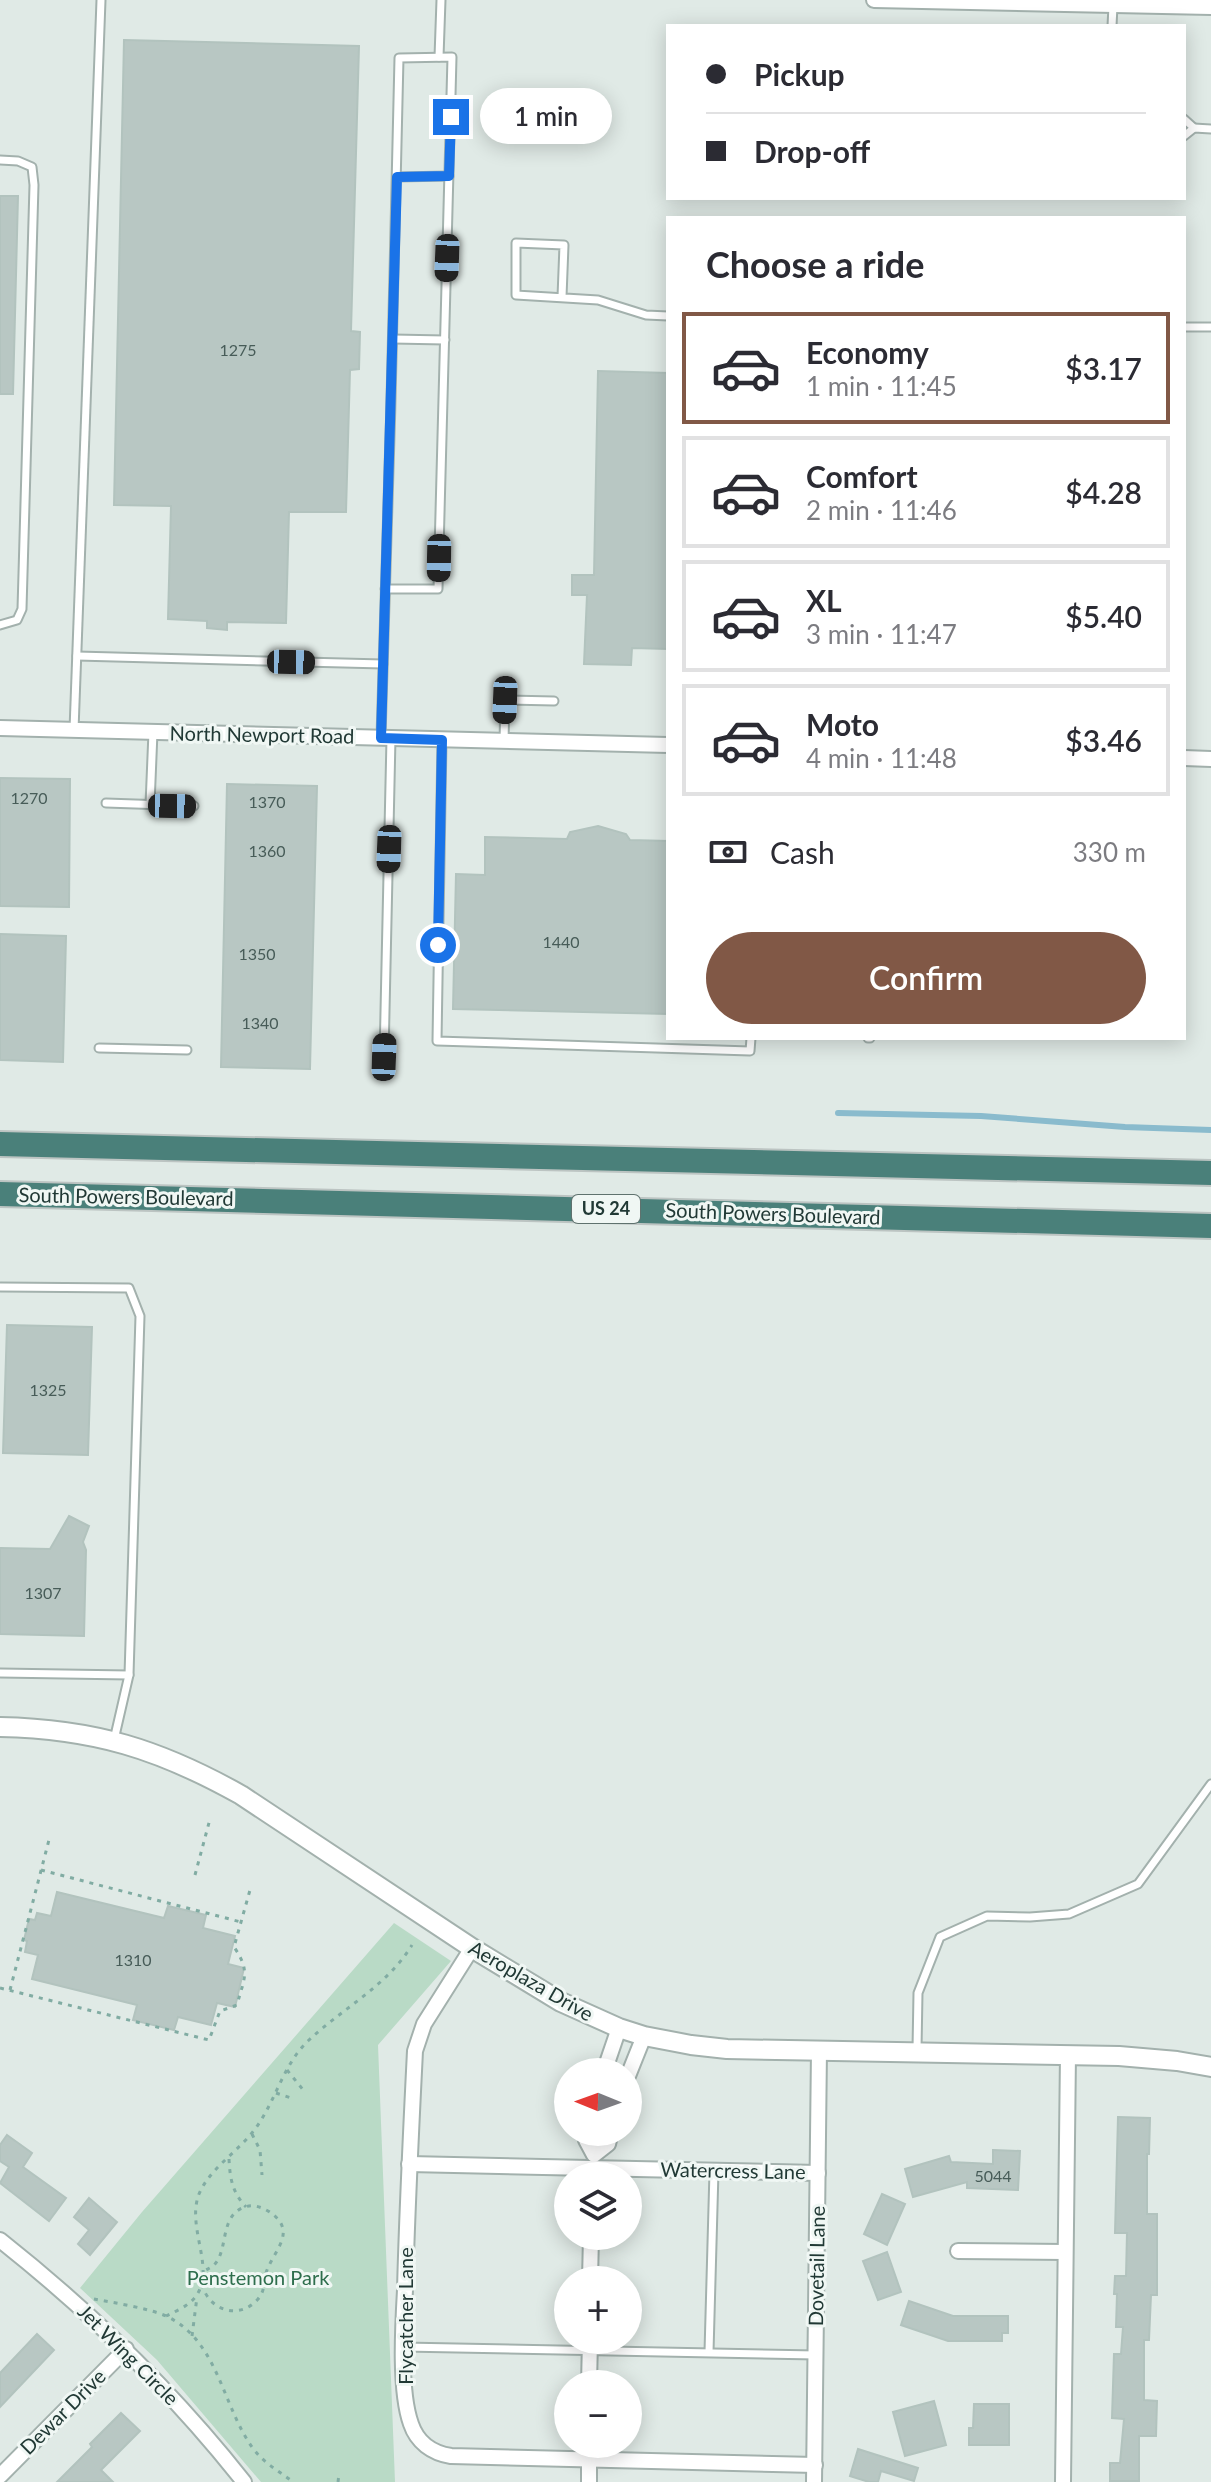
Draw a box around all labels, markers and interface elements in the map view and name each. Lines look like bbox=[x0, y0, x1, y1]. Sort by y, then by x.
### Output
text: Pickup bbox=[754, 56, 845, 92]
callout: 1 min bbox=[479, 89, 611, 145]
route end bbox=[433, 99, 469, 135]
text: 1 min bbox=[514, 100, 578, 132]
text: Drop-off bbox=[754, 133, 870, 169]
car bbox=[434, 234, 460, 282]
text: Choose a ride bbox=[706, 242, 925, 286]
icon: car bbox=[710, 332, 782, 404]
text: Economy bbox=[806, 334, 929, 370]
house number: 1275 bbox=[219, 340, 257, 359]
text: $3.17 bbox=[1065, 350, 1142, 386]
text: 1 min · 11:45 bbox=[806, 370, 957, 402]
icon: car bbox=[710, 456, 782, 528]
text: Comfort bbox=[806, 458, 918, 494]
text: $4.28 bbox=[1065, 474, 1142, 510]
text: 2 min · 11:46 bbox=[806, 494, 957, 526]
car bbox=[427, 534, 451, 582]
icon: car bbox=[710, 580, 782, 652]
text: XL bbox=[806, 582, 842, 618]
text: $5.40 bbox=[1065, 598, 1142, 634]
text: 3 min · 11:47 bbox=[806, 618, 957, 650]
car bbox=[267, 650, 315, 674]
car bbox=[492, 676, 518, 724]
icon: car bbox=[710, 704, 782, 776]
text: Moto bbox=[806, 706, 879, 742]
street label: North Newport Road bbox=[170, 720, 355, 748]
text: $3.46 bbox=[1065, 722, 1142, 758]
text: 4 min · 11:48 bbox=[806, 742, 957, 774]
house number: 1270 bbox=[10, 788, 48, 807]
house number: 1370 bbox=[248, 792, 286, 811]
car bbox=[148, 794, 196, 818]
car bbox=[376, 825, 402, 873]
icon: cash bbox=[706, 830, 750, 874]
text: Cash bbox=[770, 834, 835, 870]
text: 330 m bbox=[1073, 836, 1146, 868]
house number: 1360 bbox=[248, 841, 286, 860]
route start bbox=[420, 927, 456, 963]
house number: 1440 bbox=[542, 932, 580, 951]
button: Confirm bbox=[706, 932, 1146, 1024]
house number: 1350 bbox=[238, 944, 276, 963]
house number: 1340 bbox=[241, 1013, 279, 1032]
car bbox=[371, 1033, 397, 1081]
street label: South Powers Boulevard bbox=[18, 1182, 234, 1210]
road number: US 24 bbox=[572, 1195, 640, 1223]
street label: South Powers Boulevard bbox=[665, 1197, 881, 1229]
house number: 1325 bbox=[29, 1380, 67, 1399]
house number: 1307 bbox=[24, 1583, 62, 1602]
street label: Aeroplaza Drive bbox=[465, 1935, 598, 2025]
house number: 1310 bbox=[114, 1950, 152, 1969]
north arrow bbox=[554, 2058, 642, 2146]
map controls bbox=[554, 2058, 642, 2458]
street label: Watercress Lane bbox=[660, 2157, 806, 2183]
button: layers bbox=[554, 2162, 642, 2250]
house number: 5044 bbox=[974, 2166, 1012, 2185]
street label: Dovetail Lane bbox=[803, 2206, 829, 2326]
street label: Flycatcher Lane bbox=[393, 2247, 417, 2385]
park label: Penstemon Park bbox=[187, 2265, 330, 2289]
button: + bbox=[554, 2266, 642, 2354]
street label: Jet Wing Circle bbox=[73, 2299, 184, 2410]
street label: Dewar Drive bbox=[15, 2364, 110, 2459]
button: − bbox=[554, 2370, 642, 2458]

